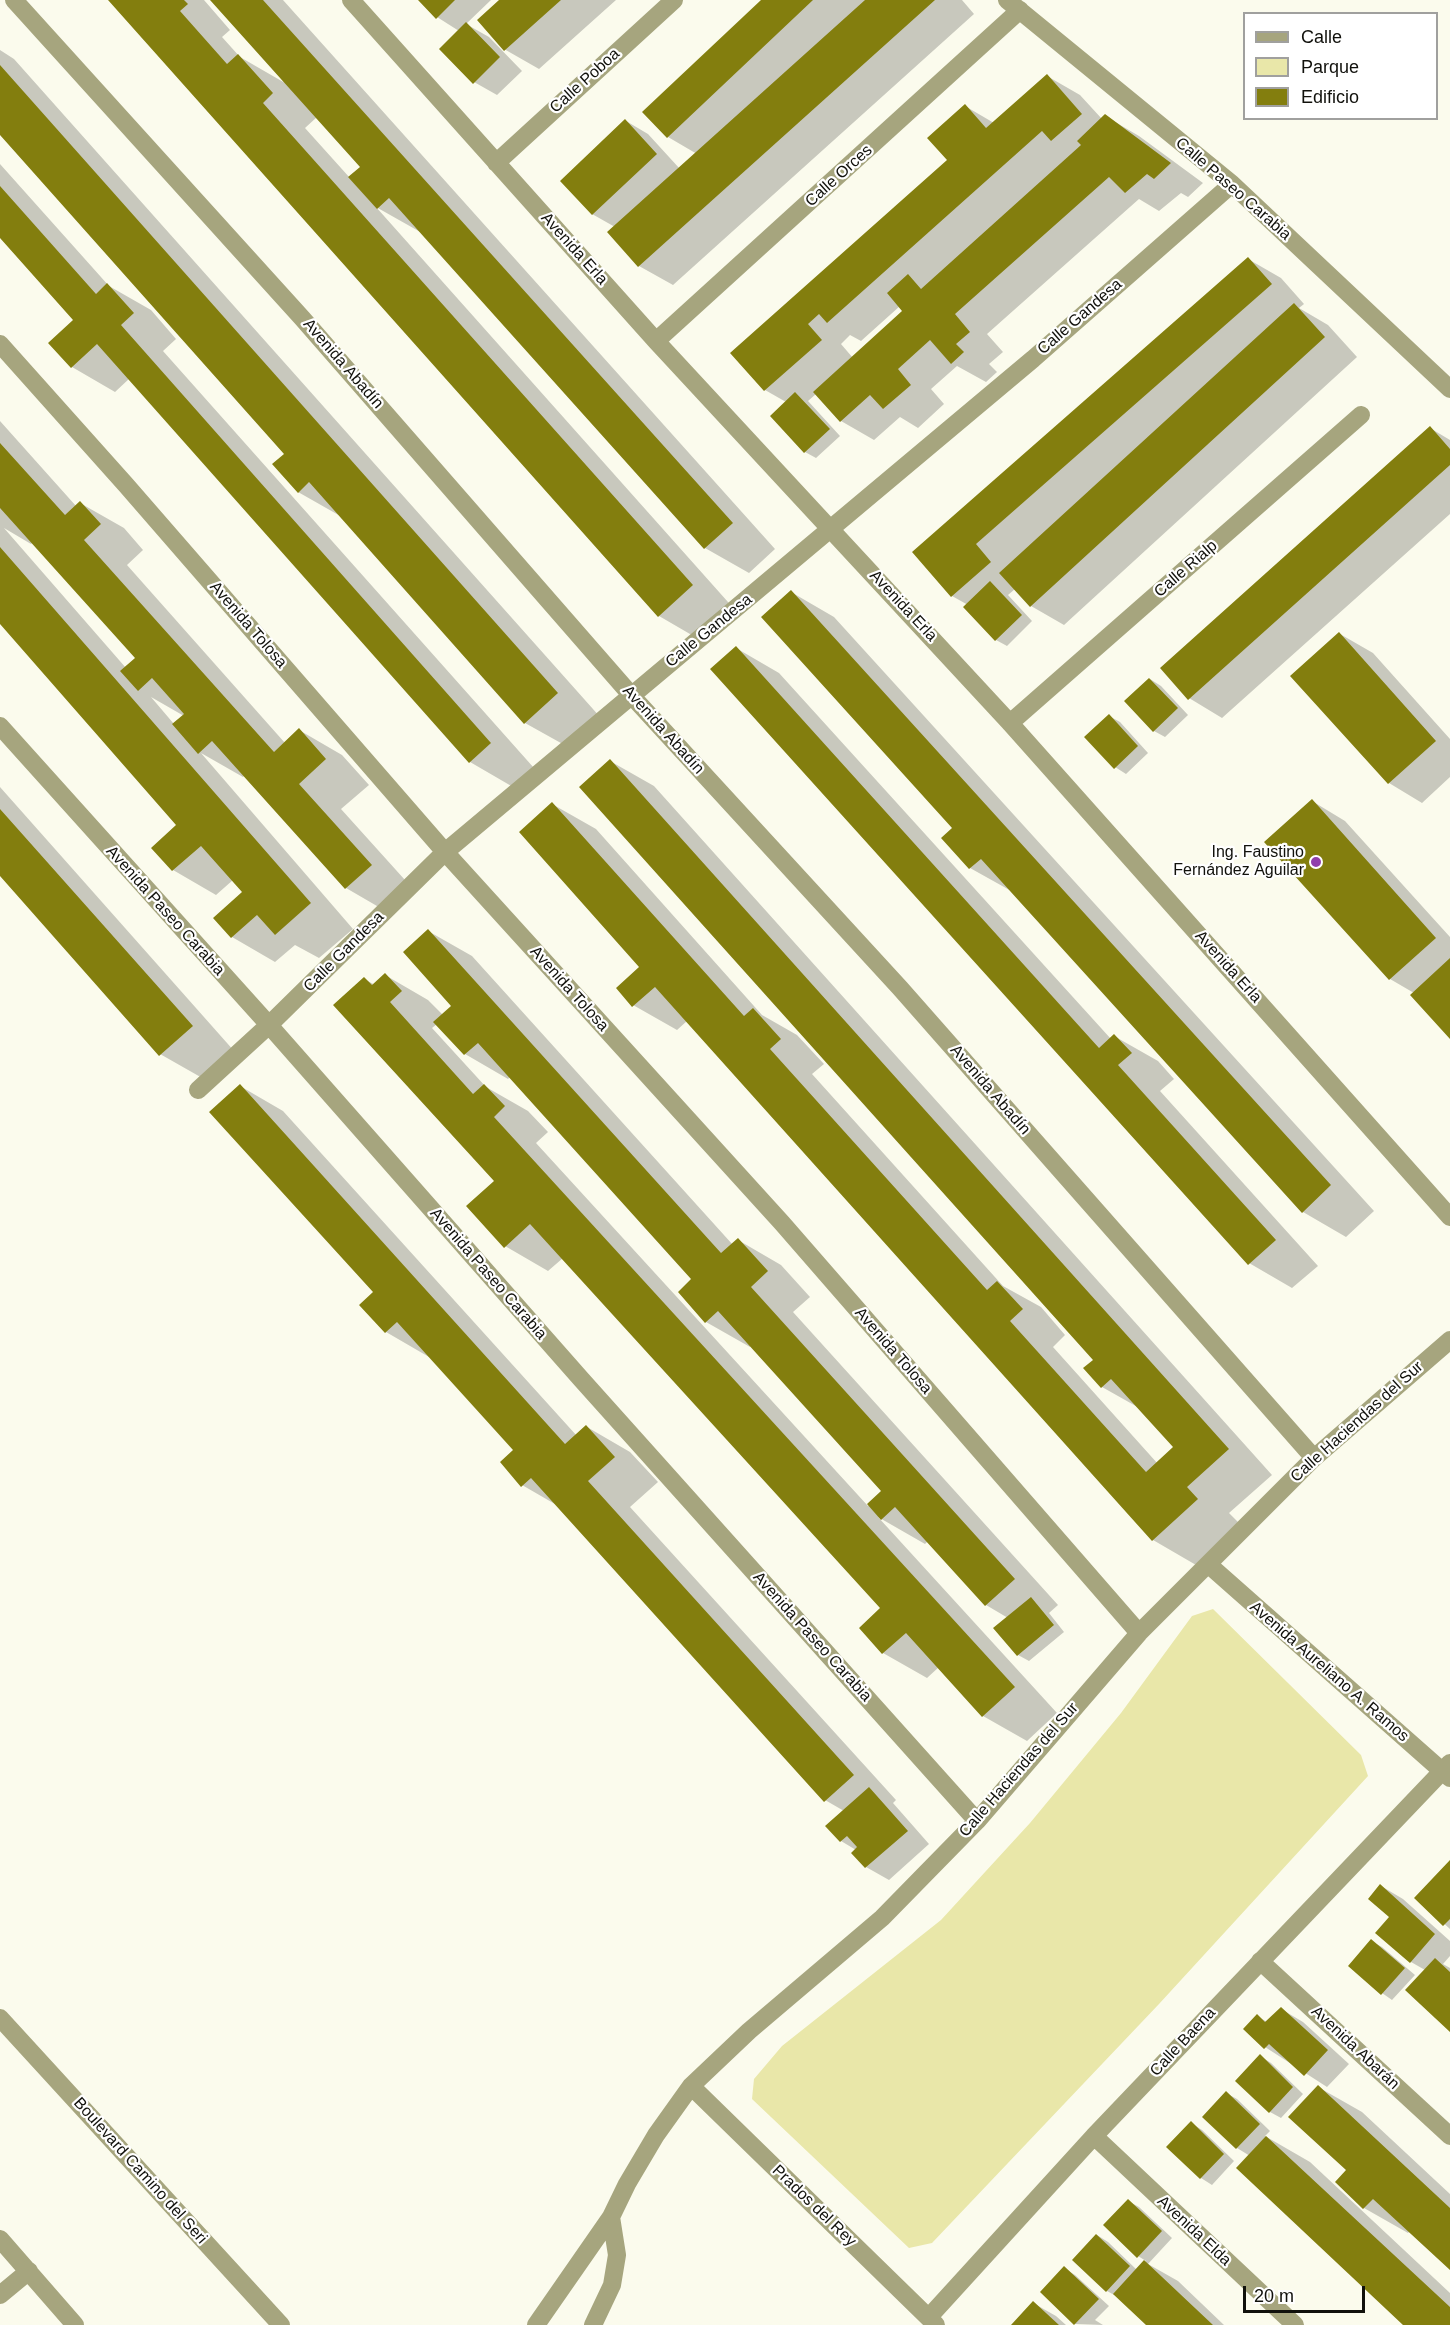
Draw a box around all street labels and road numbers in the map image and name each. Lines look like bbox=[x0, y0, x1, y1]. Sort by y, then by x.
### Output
street label: Calle Poboa bbox=[546, 45, 624, 117]
street label: Calle Paseo Carabia bbox=[1171, 134, 1295, 244]
street label: Calle Orces bbox=[802, 141, 876, 211]
street label: Avenida Erla bbox=[537, 209, 611, 289]
street label: Calle Gandesa bbox=[1034, 275, 1126, 359]
street label: Avenida Abadín bbox=[299, 315, 387, 413]
street label: Calle Rialp bbox=[1151, 536, 1221, 602]
street label: Avenida Erla bbox=[865, 566, 941, 646]
street label: Avenida Tolosa bbox=[205, 578, 291, 672]
street label: Calle Gandesa bbox=[662, 590, 756, 672]
street label: Avenida Abadín bbox=[618, 682, 708, 778]
street label: Avenida Paseo Carabia bbox=[102, 842, 228, 980]
street label: Calle Gandesa bbox=[300, 908, 388, 996]
street label: Avenida Erla bbox=[1191, 927, 1265, 1007]
street label: Avenida Tolosa bbox=[526, 942, 612, 1036]
street label: Avenida Abadín bbox=[946, 1041, 1034, 1139]
street label: Avenida Paseo Carabia bbox=[426, 1204, 550, 1344]
street label: Avenida Tolosa bbox=[850, 1304, 936, 1398]
street label: Calle Haciendas del Sur bbox=[1287, 1357, 1427, 1487]
street label: Avenida Paseo Carabia bbox=[749, 1568, 875, 1706]
street label: Avenida Aureliano A. Ramos bbox=[1246, 1598, 1412, 1746]
street label: Calle Haciendas del Sur bbox=[955, 1699, 1083, 1841]
street label: Avenida Abarán bbox=[1307, 2002, 1403, 2094]
street label: Calle Baena bbox=[1146, 2004, 1220, 2080]
street label: Boulevard Camino del Seri bbox=[69, 2094, 211, 2248]
street label: Prados del Rey bbox=[768, 2161, 860, 2251]
street label: Avenida Elda bbox=[1153, 2192, 1235, 2270]

